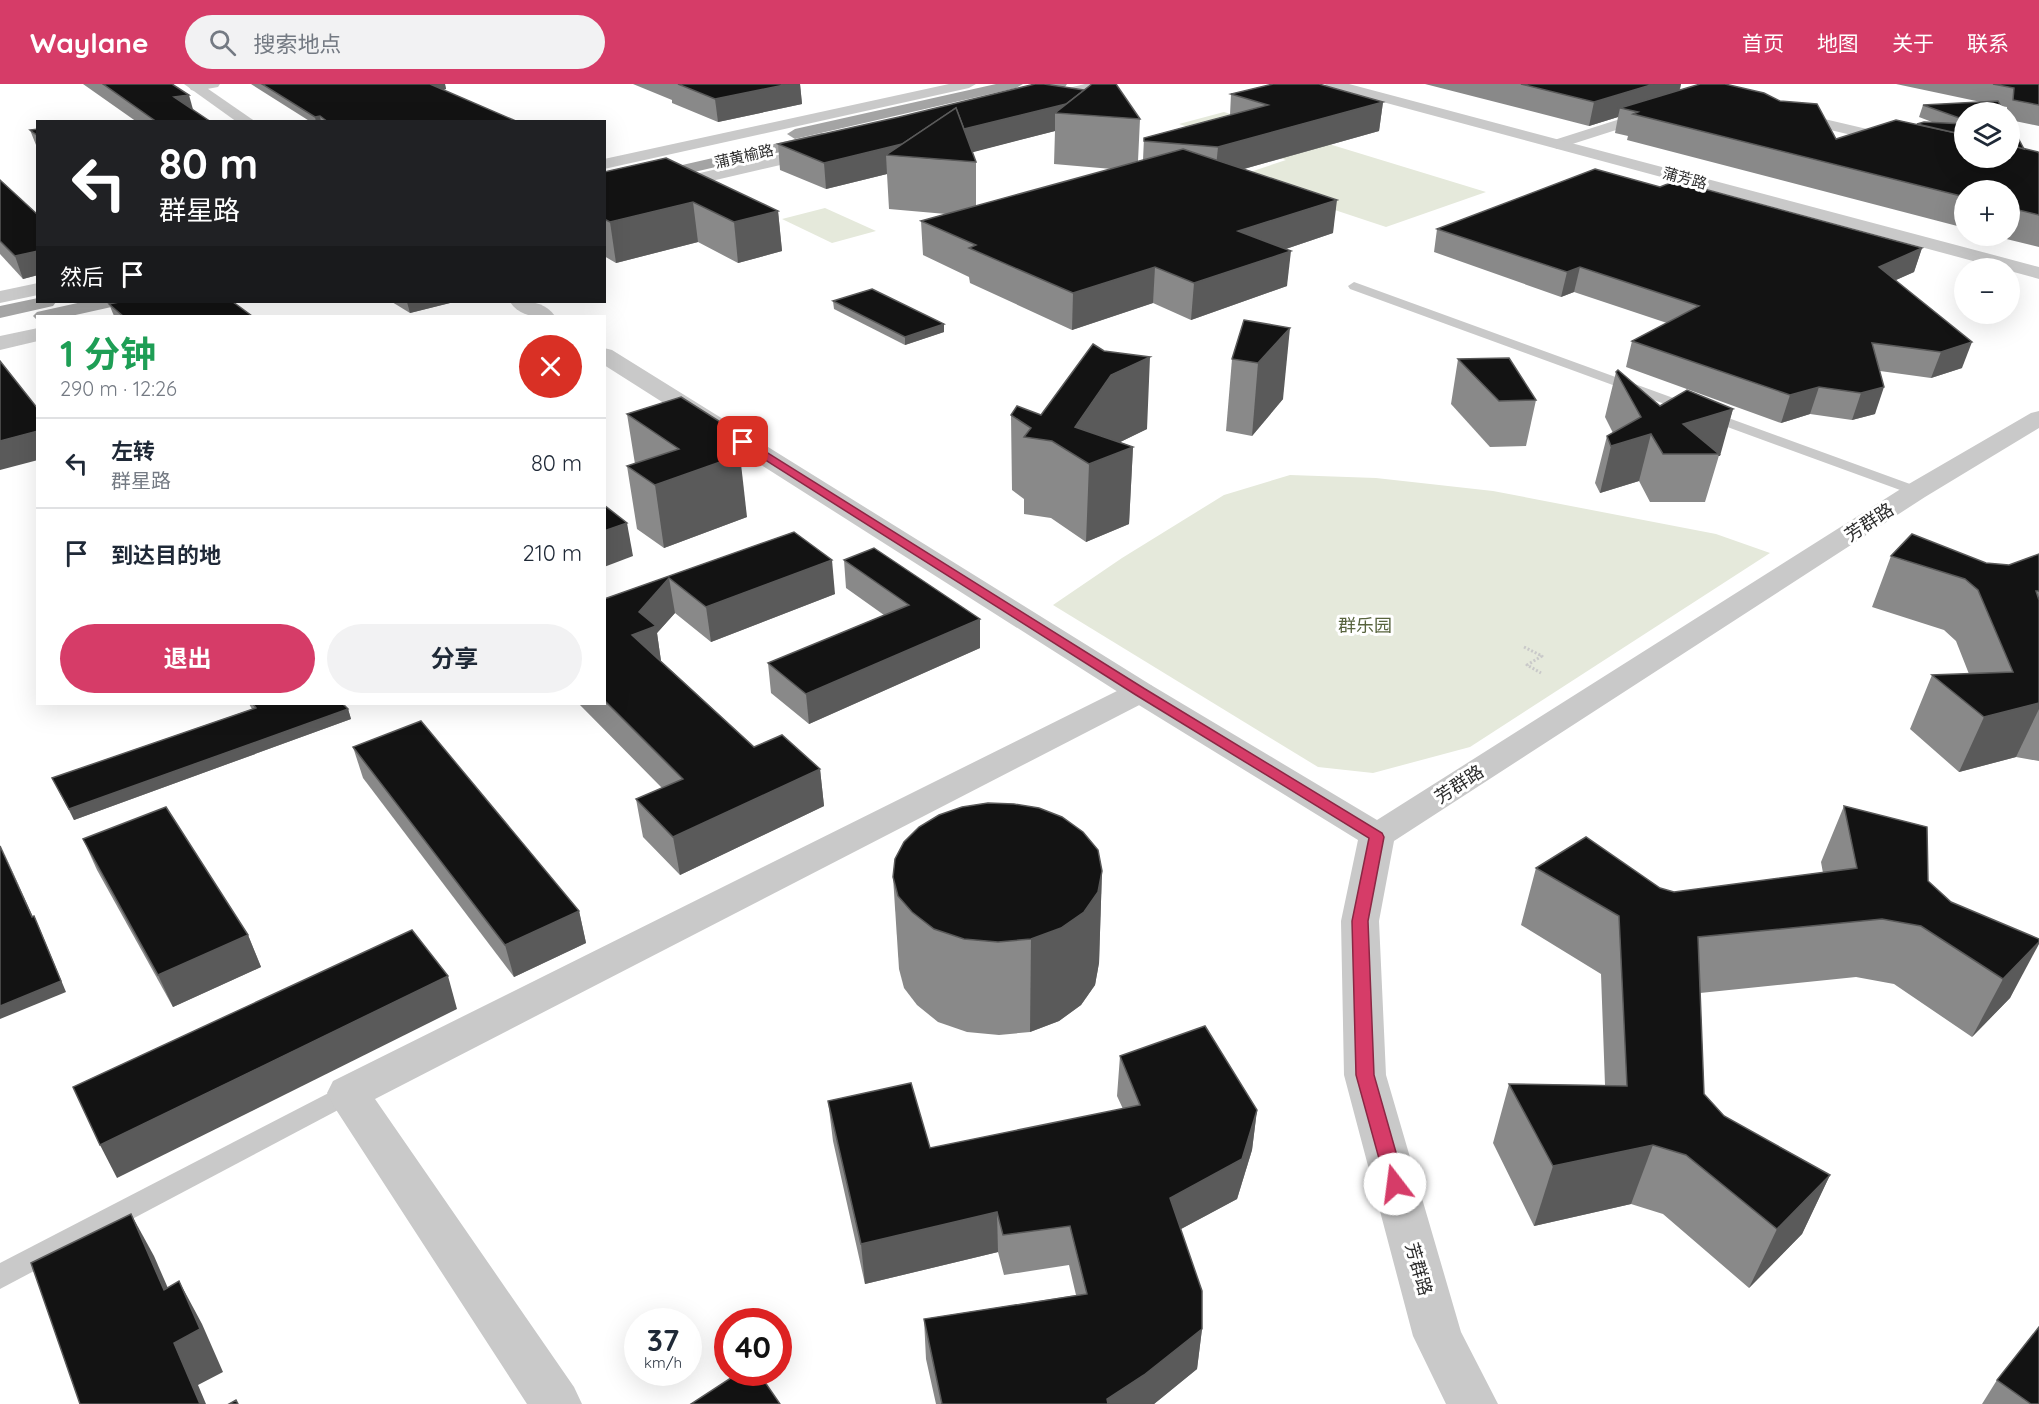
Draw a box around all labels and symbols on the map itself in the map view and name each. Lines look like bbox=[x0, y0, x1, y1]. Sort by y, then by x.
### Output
street label: 蒲黄榆路 bbox=[713, 140, 775, 172]
street label: 蒲芳路 bbox=[1661, 163, 1709, 193]
pin bbox=[717, 416, 768, 467]
street label: 芳群路 bbox=[1840, 498, 1898, 546]
park label: 群乐园 bbox=[1338, 614, 1392, 637]
street label: 芳群路 bbox=[1430, 760, 1488, 808]
position arrow bbox=[1363, 1152, 1427, 1216]
street label: 芳群路 bbox=[1401, 1240, 1437, 1298]
speed limit sign: 40 bbox=[714, 1308, 792, 1386]

